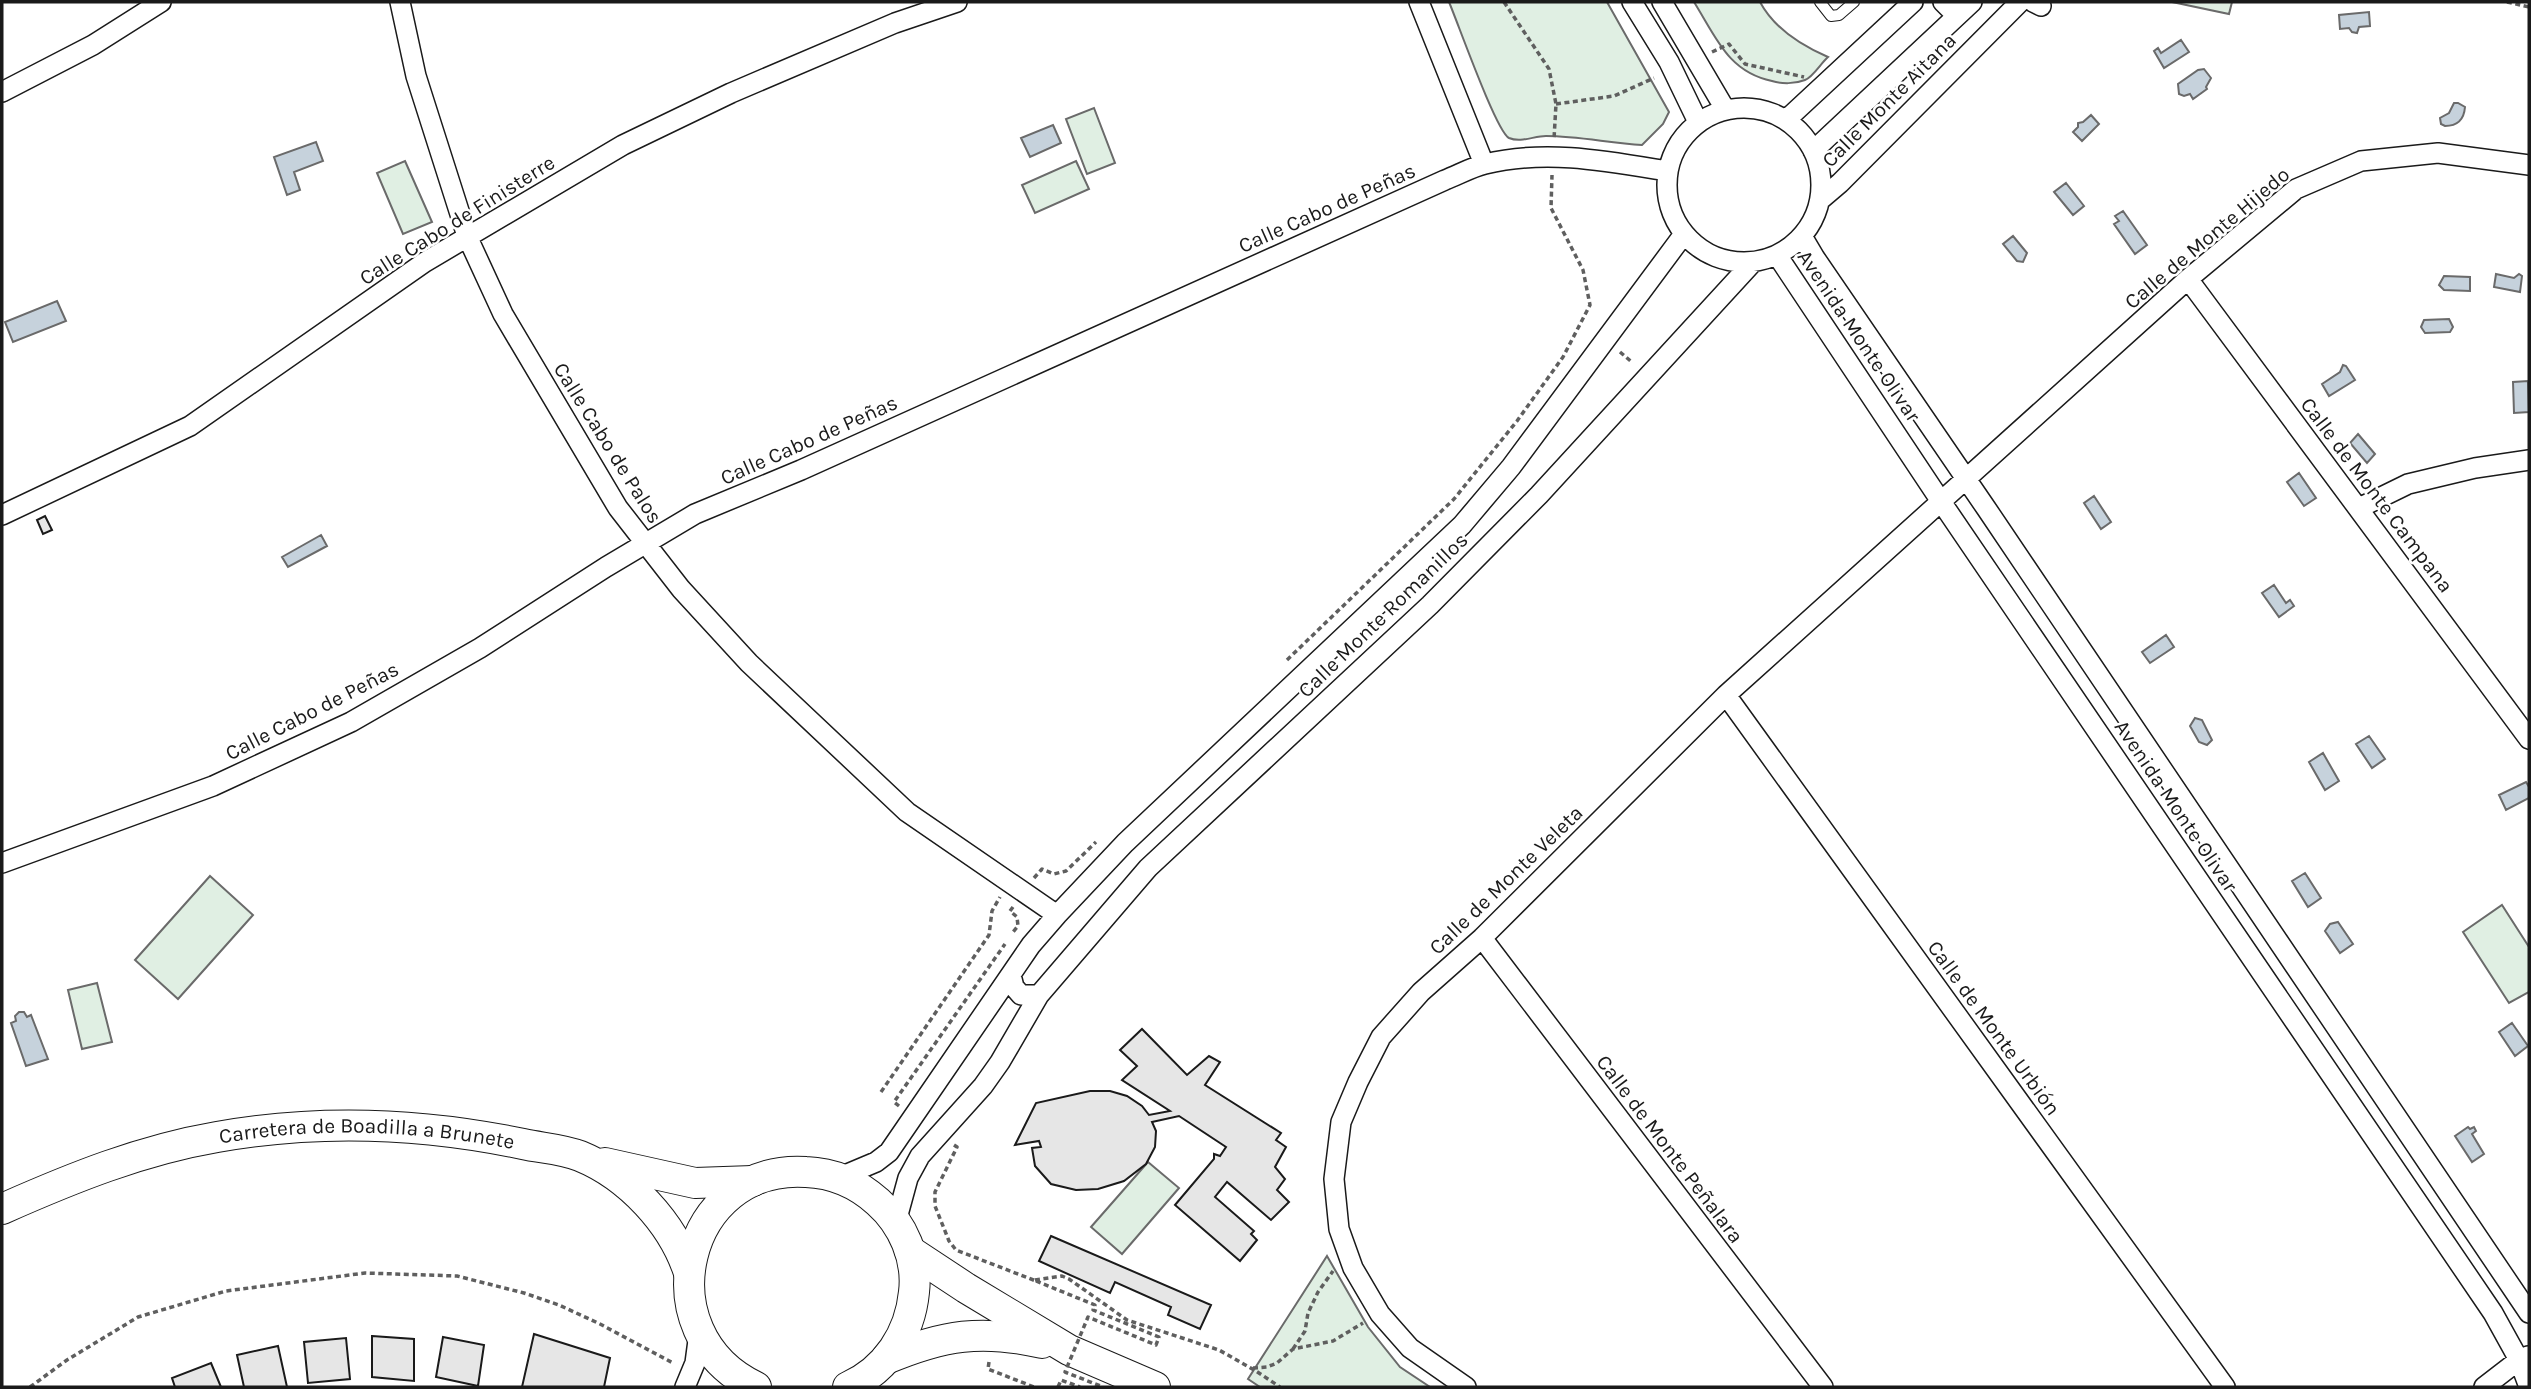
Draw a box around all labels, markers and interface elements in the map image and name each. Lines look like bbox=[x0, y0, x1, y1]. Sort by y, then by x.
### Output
street label: Calle Monte Aitana bbox=[1817, 28, 1961, 172]
street label: Calle Cabo de Finisterre bbox=[355, 150, 559, 290]
street label: Calle Cabo de Peñas bbox=[1235, 158, 1419, 258]
street label: Calle de Monte Hijedo bbox=[2120, 162, 2294, 314]
street label: Avenida Monte Olivar bbox=[1793, 246, 1926, 427]
street label: Calle Cabo de Palos bbox=[549, 358, 667, 528]
street label: Calle Cabo de Peñas bbox=[717, 390, 901, 490]
street label: Calle de Monte Campana bbox=[2296, 393, 2458, 597]
street label: Calle Monte Romanillos bbox=[1293, 528, 1473, 702]
street label: Calle Cabo de Peñas bbox=[221, 657, 403, 765]
street label: Avenida Monte Olivar bbox=[2110, 716, 2243, 897]
street label: Calle de Monte Veleta bbox=[1424, 801, 1588, 959]
street label: Calle de Monte Urbión bbox=[1923, 936, 2065, 1120]
street label: Calle de Monte Peñalara bbox=[1592, 1050, 1748, 1248]
street label: Carretera de Boadilla a Brunete bbox=[217, 1114, 517, 1154]

